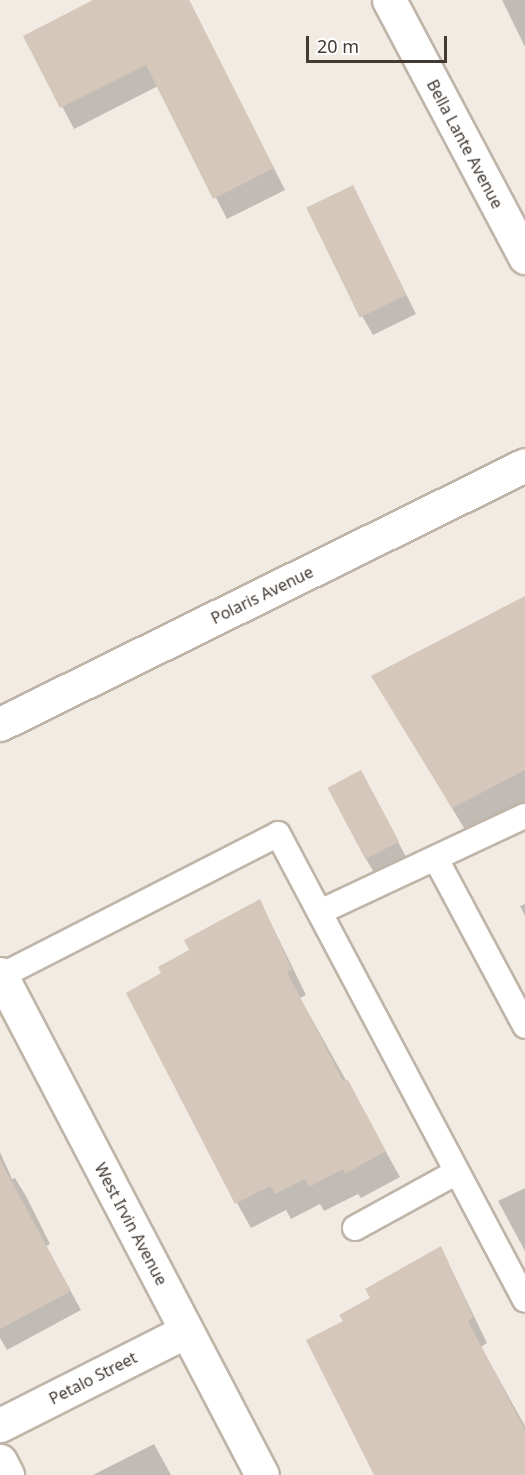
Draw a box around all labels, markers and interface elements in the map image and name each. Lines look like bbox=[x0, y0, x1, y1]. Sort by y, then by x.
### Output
scale bar bbox=[309, 24, 450, 62]
text: 20 m bbox=[317, 34, 359, 58]
street label: Bella Lante Avenue bbox=[423, 76, 507, 212]
street label: Polaris Avenue bbox=[208, 562, 316, 628]
street label: West Irvin Avenue bbox=[91, 1160, 171, 1288]
street label: Petalo Street bbox=[46, 1348, 140, 1408]

